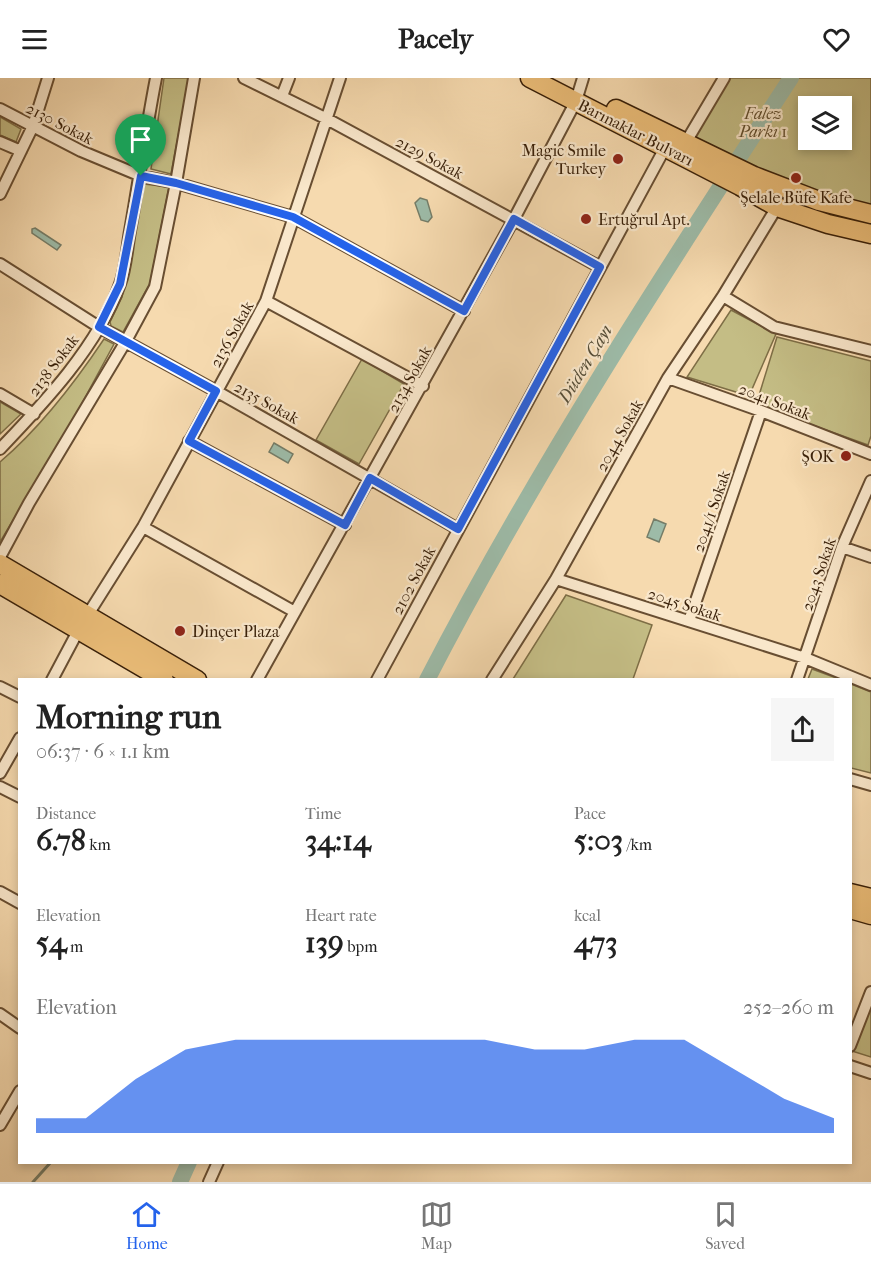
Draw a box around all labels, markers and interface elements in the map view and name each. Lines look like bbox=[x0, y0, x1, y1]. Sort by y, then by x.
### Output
icon: menu bbox=[18, 23, 51, 56]
text: Pacely bbox=[398, 23, 473, 55]
icon: heart bbox=[820, 23, 853, 56]
street label: Barınaklar Bulvarı bbox=[575, 95, 697, 170]
map controls bbox=[798, 96, 852, 150]
button: layers bbox=[798, 96, 852, 150]
street label: 2130 Sokak bbox=[23, 98, 97, 149]
park label: Falez Parkı 1 bbox=[738, 104, 787, 141]
pin bbox=[115, 114, 166, 176]
icon: arrive bbox=[124, 123, 157, 156]
street label: 2129 Sokak bbox=[393, 132, 468, 184]
place label: Magic Smile Turkey bbox=[522, 141, 606, 178]
marker: Magic Smile Turkey bbox=[611, 152, 625, 166]
marker: Şelale Büfe Kafe bbox=[789, 171, 803, 185]
place label: Şelale Büfe Kafe bbox=[740, 188, 852, 207]
place label: Ertuğrul Apt. bbox=[598, 210, 690, 229]
marker: Ertuğrul Apt. bbox=[579, 212, 593, 226]
street label: 2136 Sokak bbox=[206, 297, 258, 371]
water label: Düden Çayı bbox=[553, 321, 617, 408]
street label: 2138 Sokak bbox=[24, 330, 83, 400]
street label: 2134 Sokak bbox=[383, 342, 436, 416]
street label: 2135 Sokak bbox=[231, 377, 303, 428]
street label: 2041 Sokak bbox=[736, 379, 814, 424]
street label: 2044 Sokak bbox=[592, 395, 647, 475]
place label: ŞOK bbox=[802, 447, 835, 466]
marker: ŞOK bbox=[839, 449, 853, 463]
street label: 2041/1 Sokak bbox=[689, 467, 735, 555]
street label: 2043 Sokak bbox=[797, 534, 840, 613]
street label: 2102 Sokak bbox=[388, 542, 440, 618]
street label: 2045 Sokak bbox=[646, 584, 725, 626]
place label: Dinçer Plaza bbox=[192, 622, 280, 641]
marker: Dinçer Plaza bbox=[173, 624, 187, 638]
text: Morning run bbox=[36, 698, 221, 737]
button: share bbox=[771, 698, 834, 761]
text: 06:37 · 6 × 1.1 km bbox=[36, 740, 170, 763]
text: Distance bbox=[36, 804, 96, 823]
text: Time bbox=[305, 804, 341, 823]
text: Pace bbox=[574, 804, 606, 823]
text: 6.78 bbox=[36, 823, 86, 858]
text: 34:14 bbox=[305, 823, 371, 858]
text: 5:03 bbox=[574, 823, 623, 858]
text: km bbox=[86, 835, 111, 854]
text: /km bbox=[623, 835, 652, 854]
text: Elevation bbox=[36, 906, 101, 925]
text: Heart rate bbox=[305, 906, 377, 925]
text: kcal bbox=[574, 906, 601, 925]
text: 54 bbox=[36, 925, 67, 960]
text: 139 bbox=[305, 925, 344, 960]
text: 473 bbox=[574, 925, 618, 960]
text: m bbox=[67, 937, 83, 956]
text: bpm bbox=[344, 937, 377, 956]
text: Elevation bbox=[36, 996, 117, 1019]
text: 252–260 m bbox=[743, 996, 834, 1019]
tab: Home bbox=[126, 1198, 168, 1253]
tab: Map bbox=[420, 1198, 453, 1253]
tab: Saved bbox=[705, 1198, 745, 1253]

